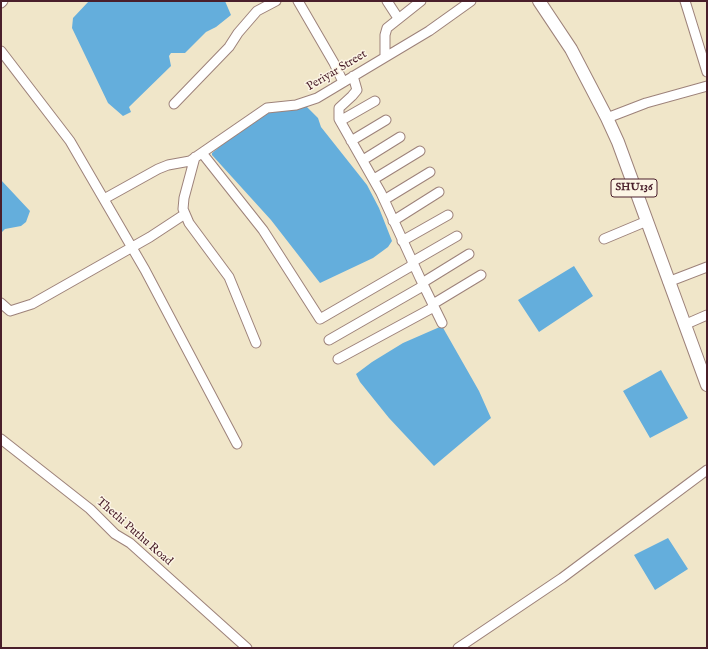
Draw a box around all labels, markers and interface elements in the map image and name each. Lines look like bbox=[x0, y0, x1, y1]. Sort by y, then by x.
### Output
street label: Periyar Street bbox=[304, 47, 370, 95]
road number: SHU136 bbox=[611, 179, 657, 197]
street label: Thethi Puthu Road bbox=[93, 495, 175, 569]

